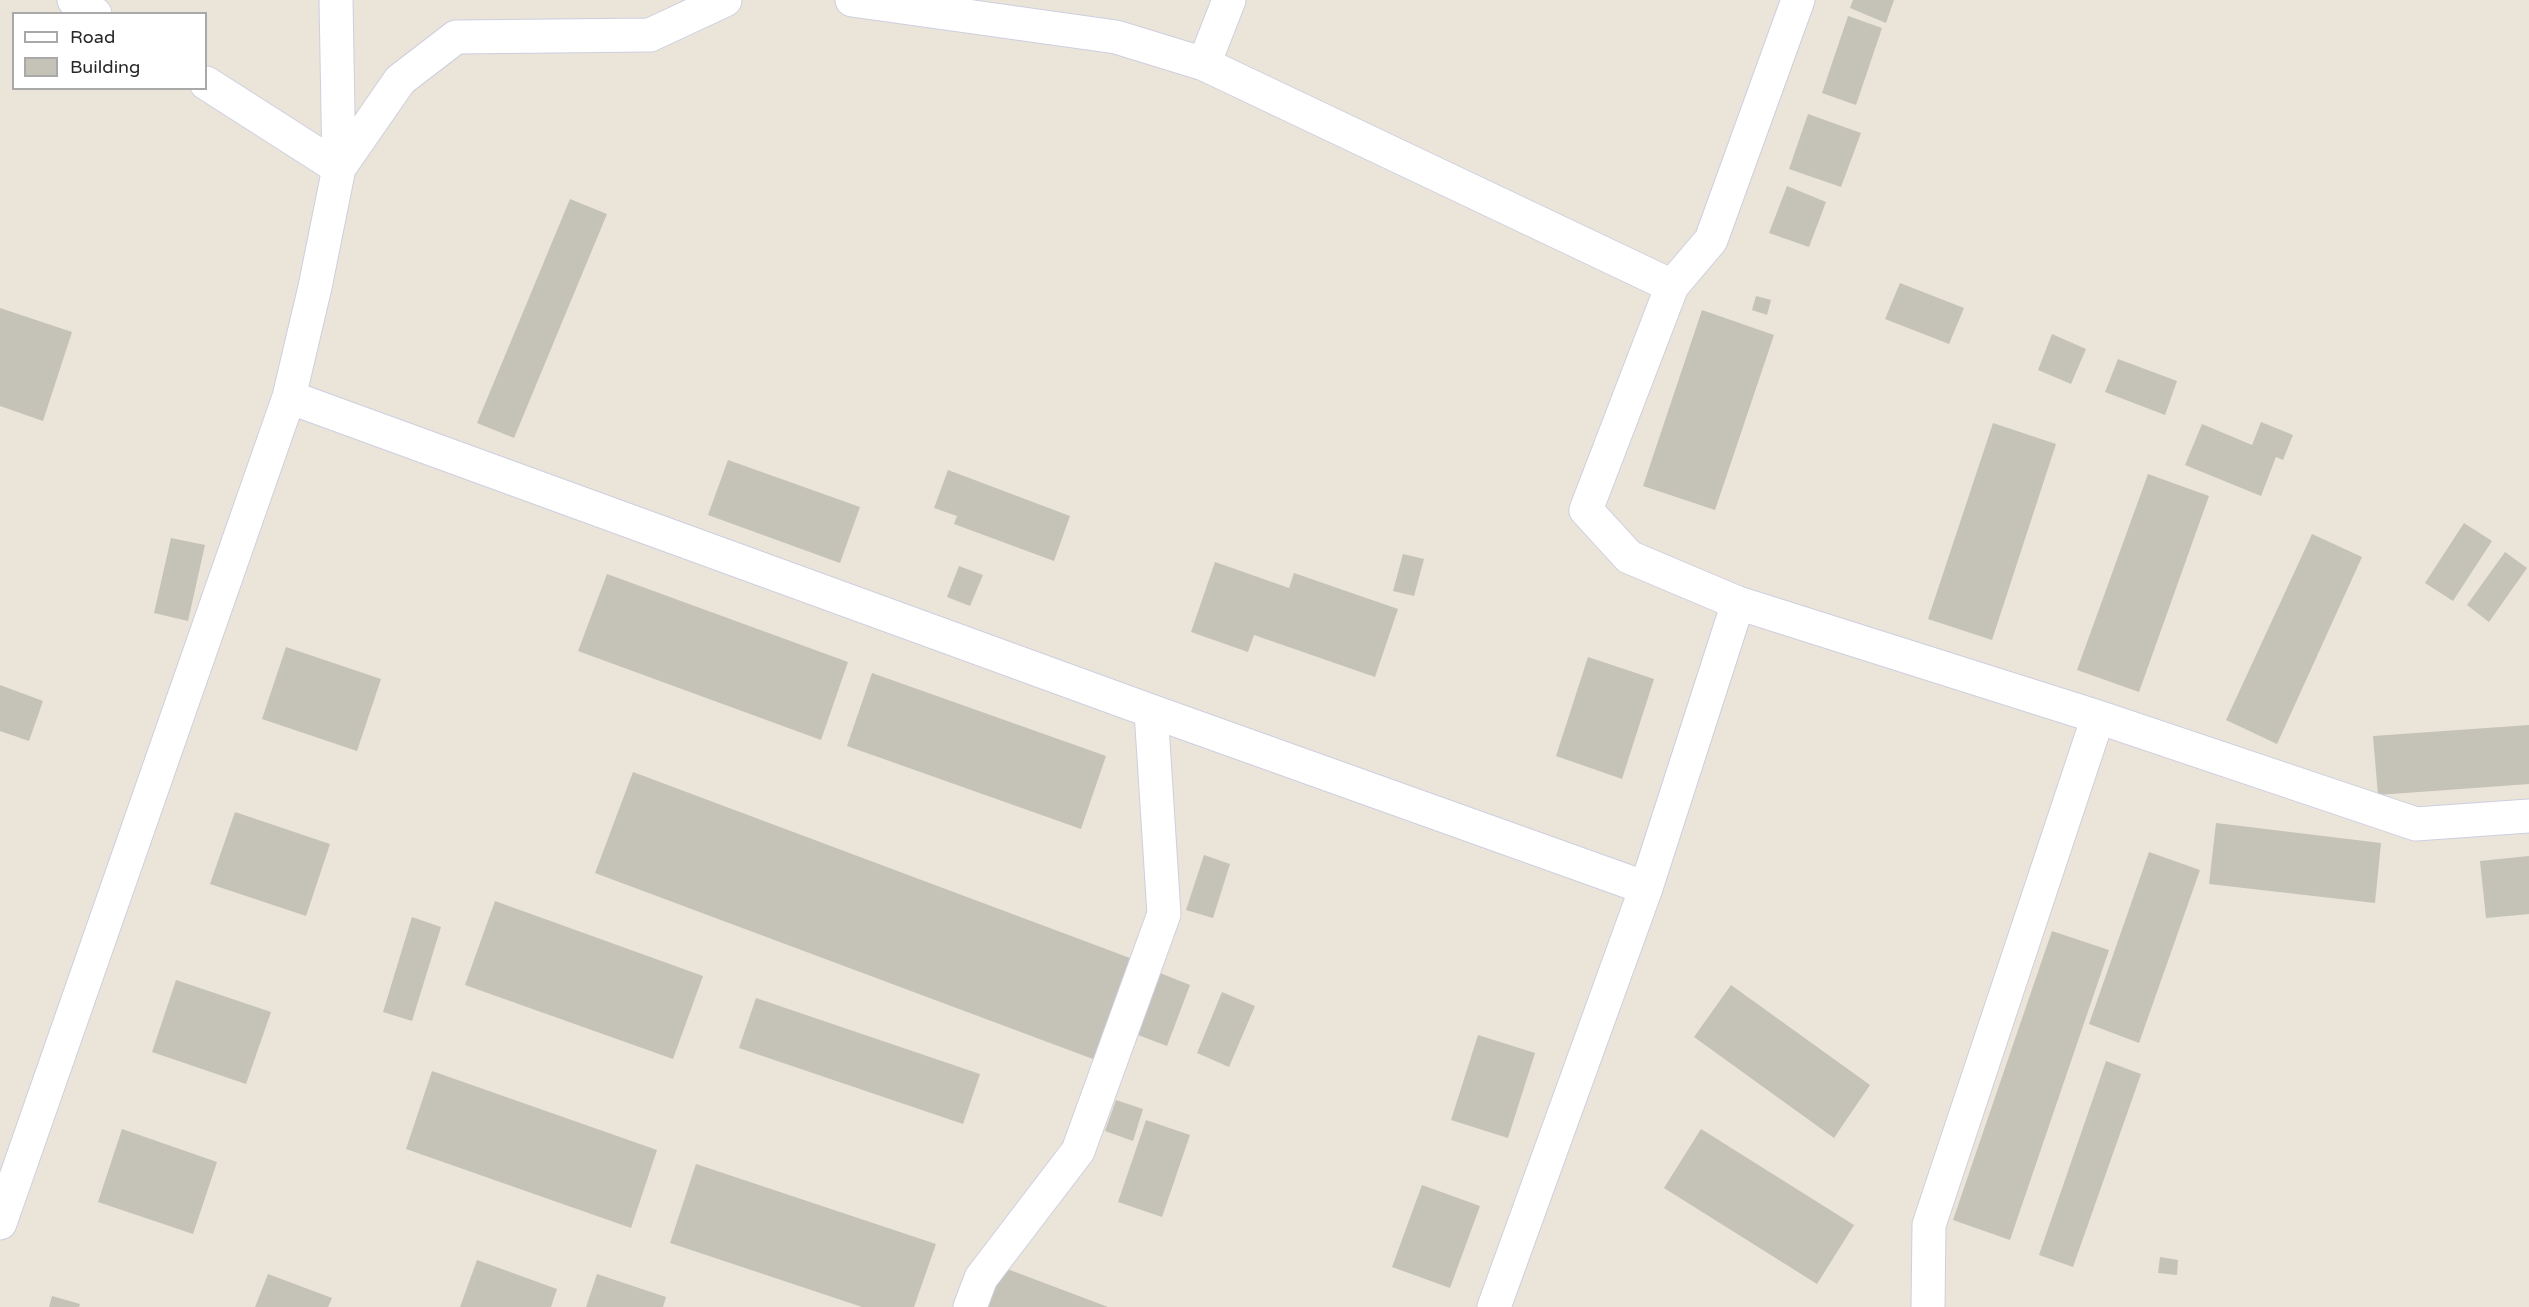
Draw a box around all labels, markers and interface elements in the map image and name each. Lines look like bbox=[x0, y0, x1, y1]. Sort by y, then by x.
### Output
legend bbox=[12, 12, 207, 90]
text: Road bbox=[70, 26, 115, 48]
text: Building bbox=[70, 56, 140, 78]

